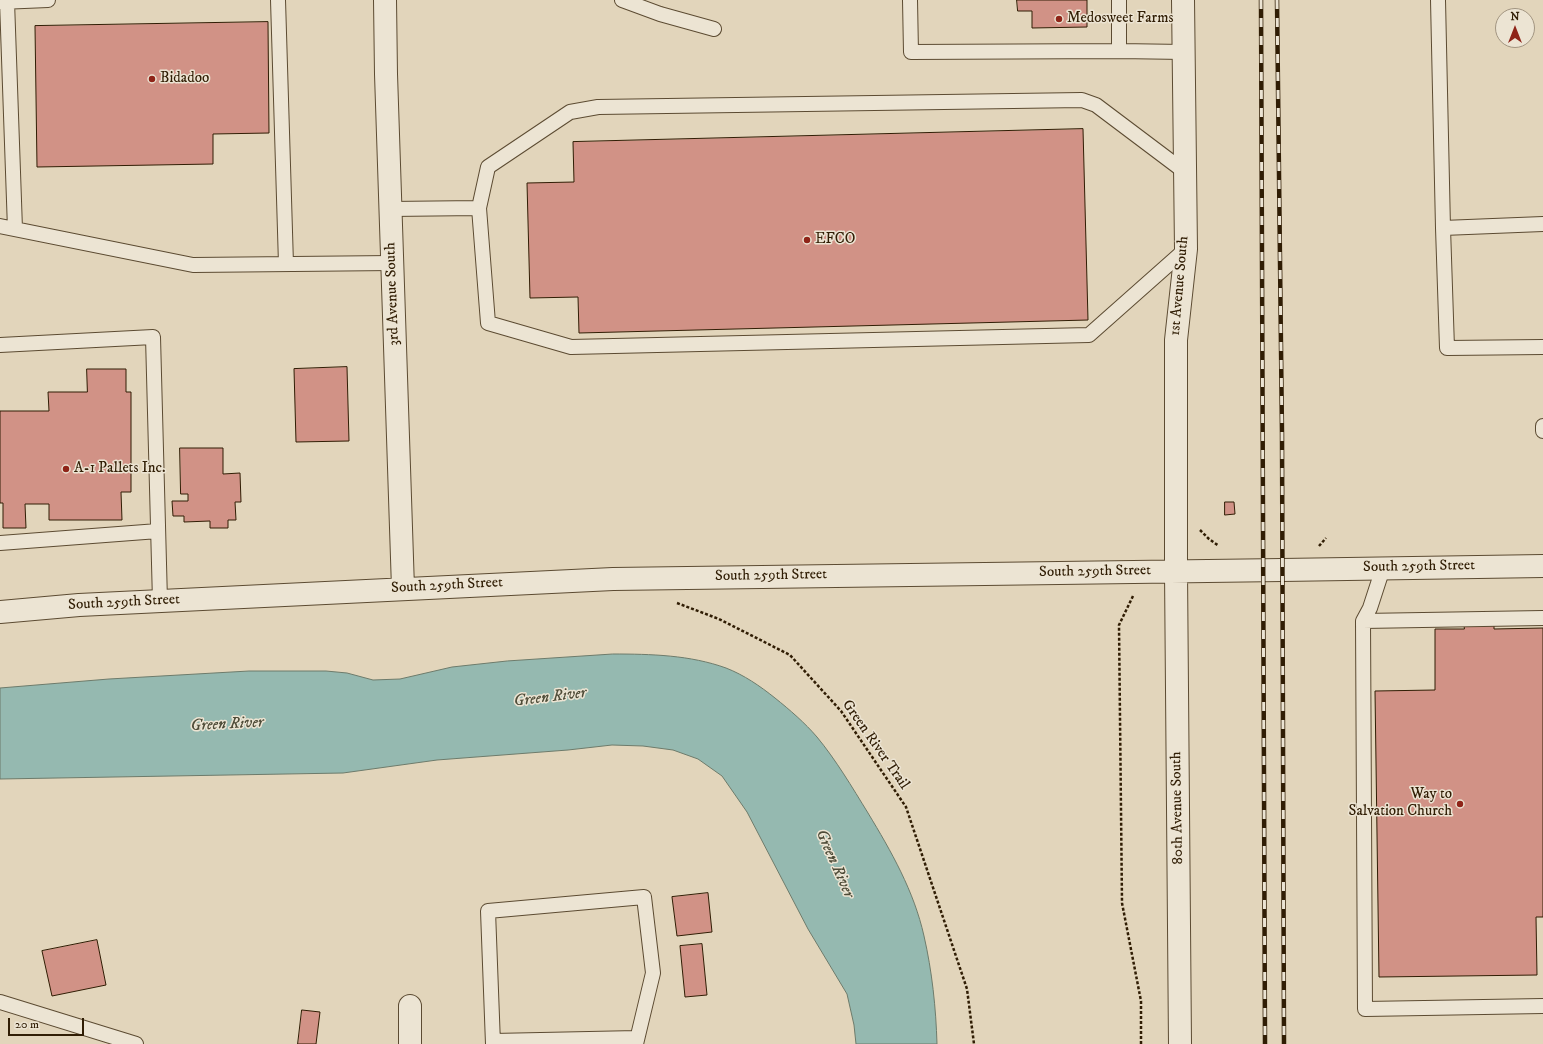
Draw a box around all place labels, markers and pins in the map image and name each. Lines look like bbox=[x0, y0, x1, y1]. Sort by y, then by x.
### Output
place label: Medosweet Farms bbox=[1067, 10, 1173, 28]
marker: Medosweet Farms bbox=[1054, 14, 1064, 24]
place label: Bidadoo bbox=[160, 70, 209, 88]
marker: Bidadoo bbox=[147, 74, 157, 84]
place label: EFCO bbox=[815, 231, 855, 249]
marker: EFCO bbox=[802, 235, 812, 245]
place label: A-1 Pallets Inc. bbox=[74, 460, 166, 478]
marker: A-1 Pallets Inc. bbox=[61, 464, 71, 474]
place label: Way to Salvation Church bbox=[1349, 786, 1452, 821]
marker: Way to Salvation Church bbox=[1455, 799, 1465, 809]

